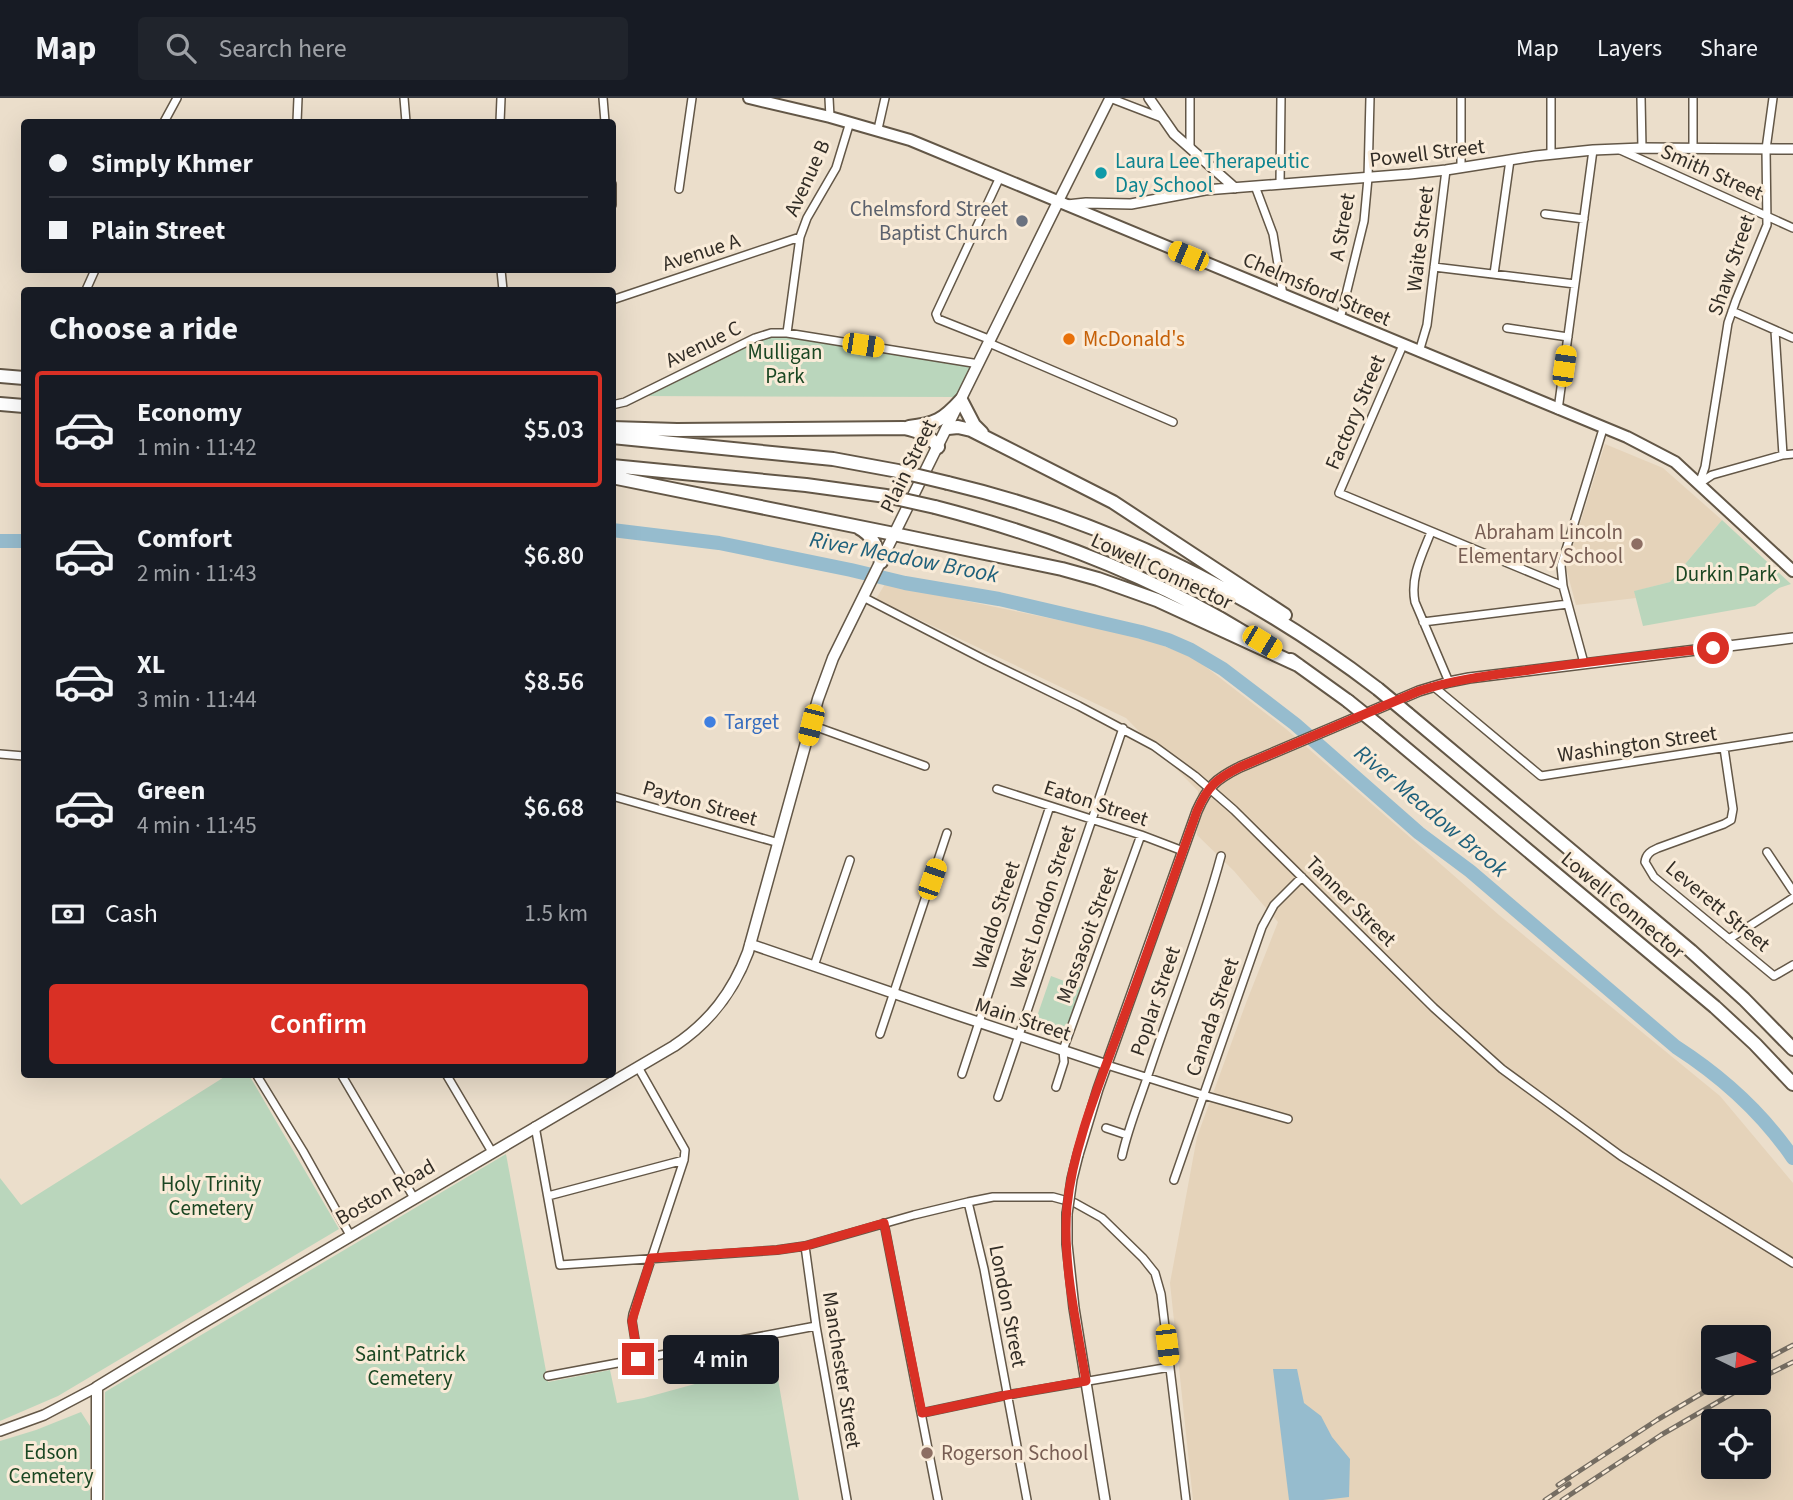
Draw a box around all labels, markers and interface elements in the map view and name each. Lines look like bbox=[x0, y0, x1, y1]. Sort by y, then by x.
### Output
search box bbox=[138, 17, 628, 80]
text: Map bbox=[35, 25, 96, 72]
icon: search bbox=[162, 29, 200, 67]
text: Search here bbox=[218, 30, 347, 67]
text: Map bbox=[1516, 31, 1559, 66]
text: Layers bbox=[1597, 31, 1662, 66]
text: Share bbox=[1700, 31, 1758, 66]
street label: Powell Street bbox=[1368, 131, 1486, 175]
street label: Avenue B bbox=[776, 135, 838, 221]
street label: Smith Street bbox=[1656, 136, 1768, 208]
text: Simply Khmer bbox=[91, 145, 253, 182]
place label: Laura Lee Therapeutic Day School bbox=[1115, 146, 1310, 200]
marker: Laura Lee Therapeutic Day School bbox=[1093, 165, 1109, 181]
street label: Waite Street bbox=[1399, 185, 1441, 293]
street label: A Street bbox=[1321, 191, 1363, 263]
place label: Chelmsford Street Baptist Church bbox=[850, 194, 1008, 248]
street label: Shaw Street bbox=[1700, 210, 1762, 320]
text: Plain Street bbox=[91, 212, 225, 249]
marker: Chelmsford Street Baptist Church bbox=[1014, 213, 1030, 229]
street label: Avenue A bbox=[658, 225, 744, 279]
car bbox=[1165, 238, 1212, 274]
street label: Chelmsford Street bbox=[1238, 244, 1396, 334]
text: Choose a ride bbox=[49, 306, 238, 352]
street label: Avenue C bbox=[660, 313, 746, 375]
place label: McDonald's bbox=[1083, 324, 1185, 354]
car bbox=[841, 331, 886, 359]
marker: McDonald's bbox=[1061, 331, 1077, 347]
park label: Mulligan Park bbox=[748, 337, 822, 391]
car bbox=[1551, 344, 1578, 388]
street label: Factory Street bbox=[1317, 350, 1393, 474]
text: Economy bbox=[137, 394, 242, 431]
icon: car bbox=[53, 398, 116, 461]
text: $5.03 bbox=[523, 411, 584, 448]
street label: Plain Street bbox=[872, 414, 944, 518]
text: 1 min · 11:42 bbox=[137, 431, 257, 464]
place label: Abraham Lincoln Elementary School bbox=[1457, 517, 1623, 571]
text: Comfort bbox=[137, 520, 232, 557]
water label: River Meadow Brook bbox=[807, 523, 1002, 592]
icon: car bbox=[53, 524, 116, 587]
street label: Lowell Connector bbox=[1086, 525, 1238, 617]
marker: Abraham Lincoln Elementary School bbox=[1629, 536, 1645, 552]
text: $6.80 bbox=[523, 537, 584, 574]
text: 2 min · 11:43 bbox=[137, 557, 257, 590]
park label: Durkin Park bbox=[1675, 559, 1778, 589]
car bbox=[1239, 622, 1286, 662]
route start bbox=[1697, 632, 1729, 664]
text: XL bbox=[137, 646, 165, 683]
icon: car bbox=[53, 650, 116, 713]
text: $8.56 bbox=[523, 663, 584, 700]
text: 3 min · 11:44 bbox=[137, 683, 257, 716]
car bbox=[796, 702, 827, 748]
place label: Target bbox=[724, 707, 779, 737]
marker: Target bbox=[702, 714, 718, 730]
street label: Washington Street bbox=[1555, 718, 1719, 770]
water label: River Meadow Brook bbox=[1347, 737, 1516, 886]
text: Green bbox=[137, 772, 205, 809]
street label: Payton Street bbox=[639, 772, 761, 834]
street label: Eaton Street bbox=[1040, 772, 1152, 834]
icon: car bbox=[53, 776, 116, 839]
text: $6.68 bbox=[523, 789, 584, 826]
text: 4 min · 11:45 bbox=[137, 809, 257, 842]
street label: West London Street bbox=[1002, 821, 1084, 993]
street label: Lowell Connector bbox=[1555, 844, 1692, 966]
street label: Tanner Street bbox=[1299, 849, 1403, 953]
street label: Leverett Street bbox=[1659, 853, 1777, 959]
car bbox=[916, 856, 949, 902]
street label: Waldo Street bbox=[964, 857, 1028, 973]
street label: Massasoit Street bbox=[1048, 863, 1126, 1007]
icon: cash bbox=[49, 895, 87, 933]
text: Cash bbox=[105, 895, 158, 932]
text: 1.5 km bbox=[524, 897, 588, 930]
street label: Poplar Street bbox=[1122, 942, 1188, 1060]
street label: Canada Street bbox=[1178, 954, 1246, 1080]
button: Confirm bbox=[49, 984, 588, 1064]
street label: Main Street bbox=[971, 989, 1075, 1049]
street label: Boston Road bbox=[329, 1151, 441, 1233]
park label: Holy Trinity Cemetery bbox=[161, 1169, 262, 1223]
street label: London Street bbox=[981, 1242, 1035, 1370]
street label: Manchester Street bbox=[815, 1289, 869, 1451]
car bbox=[1155, 1323, 1180, 1367]
north arrow bbox=[1701, 1325, 1771, 1395]
map controls bbox=[1701, 1325, 1771, 1479]
callout: 4 min bbox=[662, 1334, 778, 1384]
park label: Saint Patrick Cemetery bbox=[355, 1339, 466, 1393]
route end bbox=[622, 1343, 654, 1375]
text: 4 min bbox=[694, 1343, 748, 1376]
button: locate bbox=[1701, 1409, 1771, 1479]
park label: Edson Cemetery bbox=[9, 1437, 94, 1491]
place label: Rogerson School bbox=[941, 1438, 1088, 1468]
marker: Rogerson School bbox=[919, 1445, 935, 1461]

